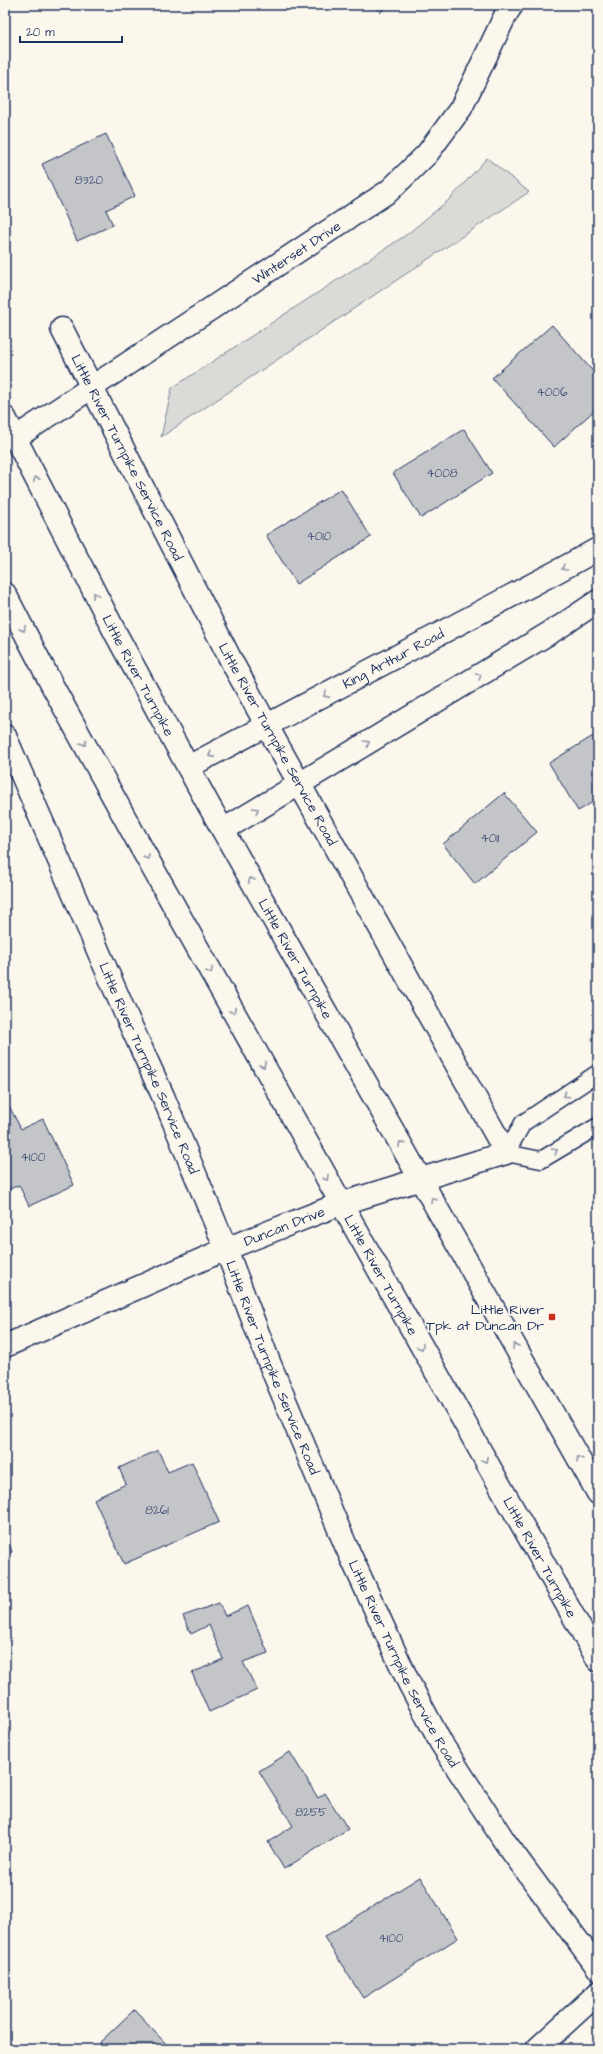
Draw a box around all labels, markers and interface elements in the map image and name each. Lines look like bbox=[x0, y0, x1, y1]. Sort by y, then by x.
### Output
scale bar bbox=[20, 18, 122, 44]
text: 20 m bbox=[26, 24, 55, 41]
house number: 8320 bbox=[75, 172, 104, 189]
street label: Winterset Drive bbox=[248, 216, 346, 290]
street label: Little River Turnpike Service Road bbox=[66, 351, 188, 564]
house number: 4006 bbox=[537, 384, 568, 401]
house number: 4008 bbox=[426, 465, 458, 482]
one-way arrow bbox=[33, 476, 41, 483]
house number: 4010 bbox=[307, 528, 332, 545]
one-way arrow bbox=[561, 564, 568, 571]
one-way arrow bbox=[93, 592, 100, 599]
street label: Little River Turnpike bbox=[97, 612, 179, 741]
one-way arrow bbox=[18, 624, 26, 632]
street label: King Arthur Road bbox=[339, 624, 448, 694]
street label: Little River Turnpike Service Road bbox=[213, 640, 341, 849]
one-way arrow bbox=[475, 673, 482, 680]
one-way arrow bbox=[323, 690, 330, 698]
one-way arrow bbox=[79, 739, 87, 747]
one-way arrow bbox=[363, 740, 370, 747]
one-way arrow bbox=[208, 751, 215, 758]
one-way arrow bbox=[252, 807, 259, 814]
house number: 4011 bbox=[481, 830, 500, 847]
one-way arrow bbox=[142, 853, 149, 860]
one-way arrow bbox=[248, 877, 255, 884]
street label: Little River Turnpike bbox=[253, 895, 337, 1024]
street label: Little River Turnpike Service Road bbox=[93, 959, 203, 1177]
one-way arrow bbox=[206, 967, 213, 974]
one-way arrow bbox=[228, 1007, 235, 1014]
one-way arrow bbox=[258, 1061, 265, 1068]
one-way arrow bbox=[563, 1090, 570, 1097]
one-way arrow bbox=[399, 1141, 406, 1148]
house number: 4100 bbox=[21, 1149, 46, 1166]
one-way arrow bbox=[551, 1149, 558, 1156]
one-way arrow bbox=[322, 1174, 329, 1182]
one-way arrow bbox=[430, 1197, 437, 1204]
street label: Duncan Drive bbox=[241, 1202, 328, 1252]
street label: Little River Turnpike bbox=[339, 1211, 423, 1340]
street label: Little River Turnpike Service Road bbox=[220, 1258, 324, 1478]
place label: Little River Tpk at Duncan Dr bbox=[426, 1300, 544, 1336]
marker: Little River Tpk at Duncan Dr bbox=[547, 1312, 557, 1322]
one-way arrow bbox=[417, 1343, 424, 1350]
one-way arrow bbox=[513, 1343, 520, 1350]
one-way arrow bbox=[481, 1456, 488, 1464]
one-way arrow bbox=[576, 1456, 583, 1463]
street label: Little River Turnpike bbox=[497, 1494, 581, 1622]
house number: 8261 bbox=[145, 1502, 169, 1519]
street label: Little River Turnpike Service Road bbox=[343, 1557, 463, 1771]
house number: 8255 bbox=[295, 1804, 327, 1821]
house number: 4100 bbox=[379, 1930, 404, 1947]

